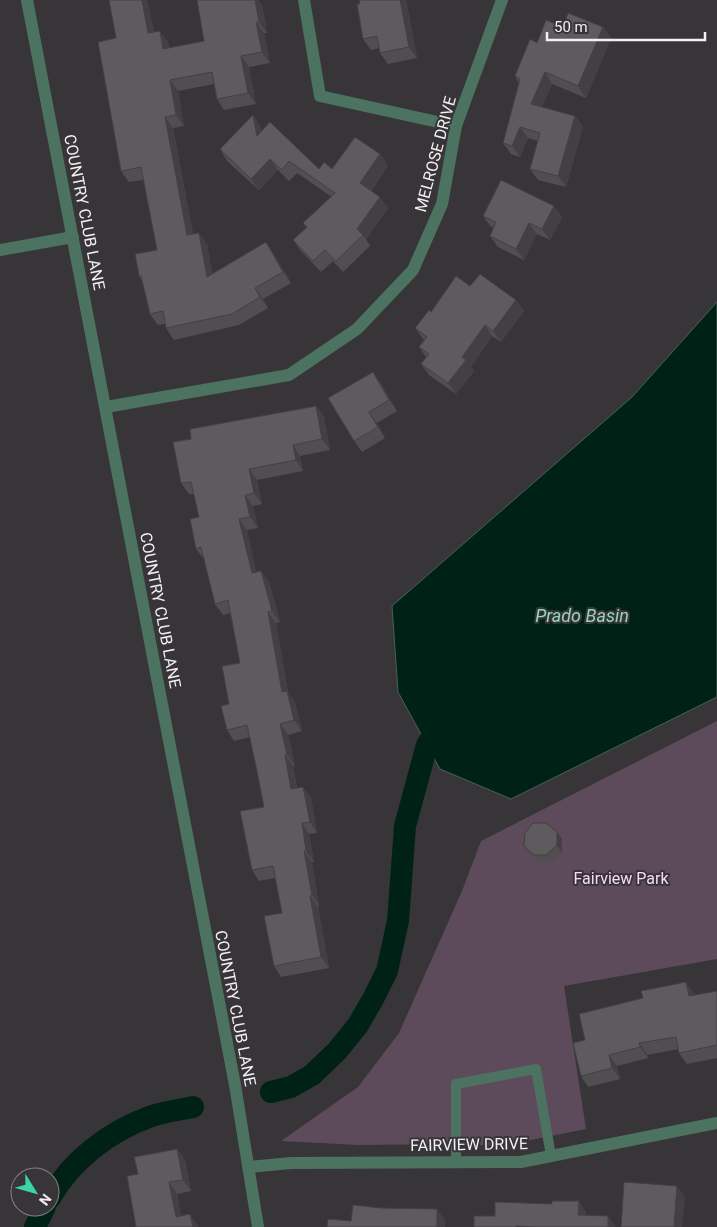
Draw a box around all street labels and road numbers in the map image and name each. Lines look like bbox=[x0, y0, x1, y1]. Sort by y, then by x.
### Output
street label: MELROSE DRIVE bbox=[411, 94, 460, 214]
street label: COUNTRY CLUB LANE bbox=[60, 133, 109, 292]
street label: COUNTRY CLUB LANE bbox=[136, 531, 185, 690]
street label: COUNTRY CLUB LANE bbox=[211, 929, 260, 1088]
street label: FAIRVIEW DRIVE bbox=[410, 1134, 528, 1155]

